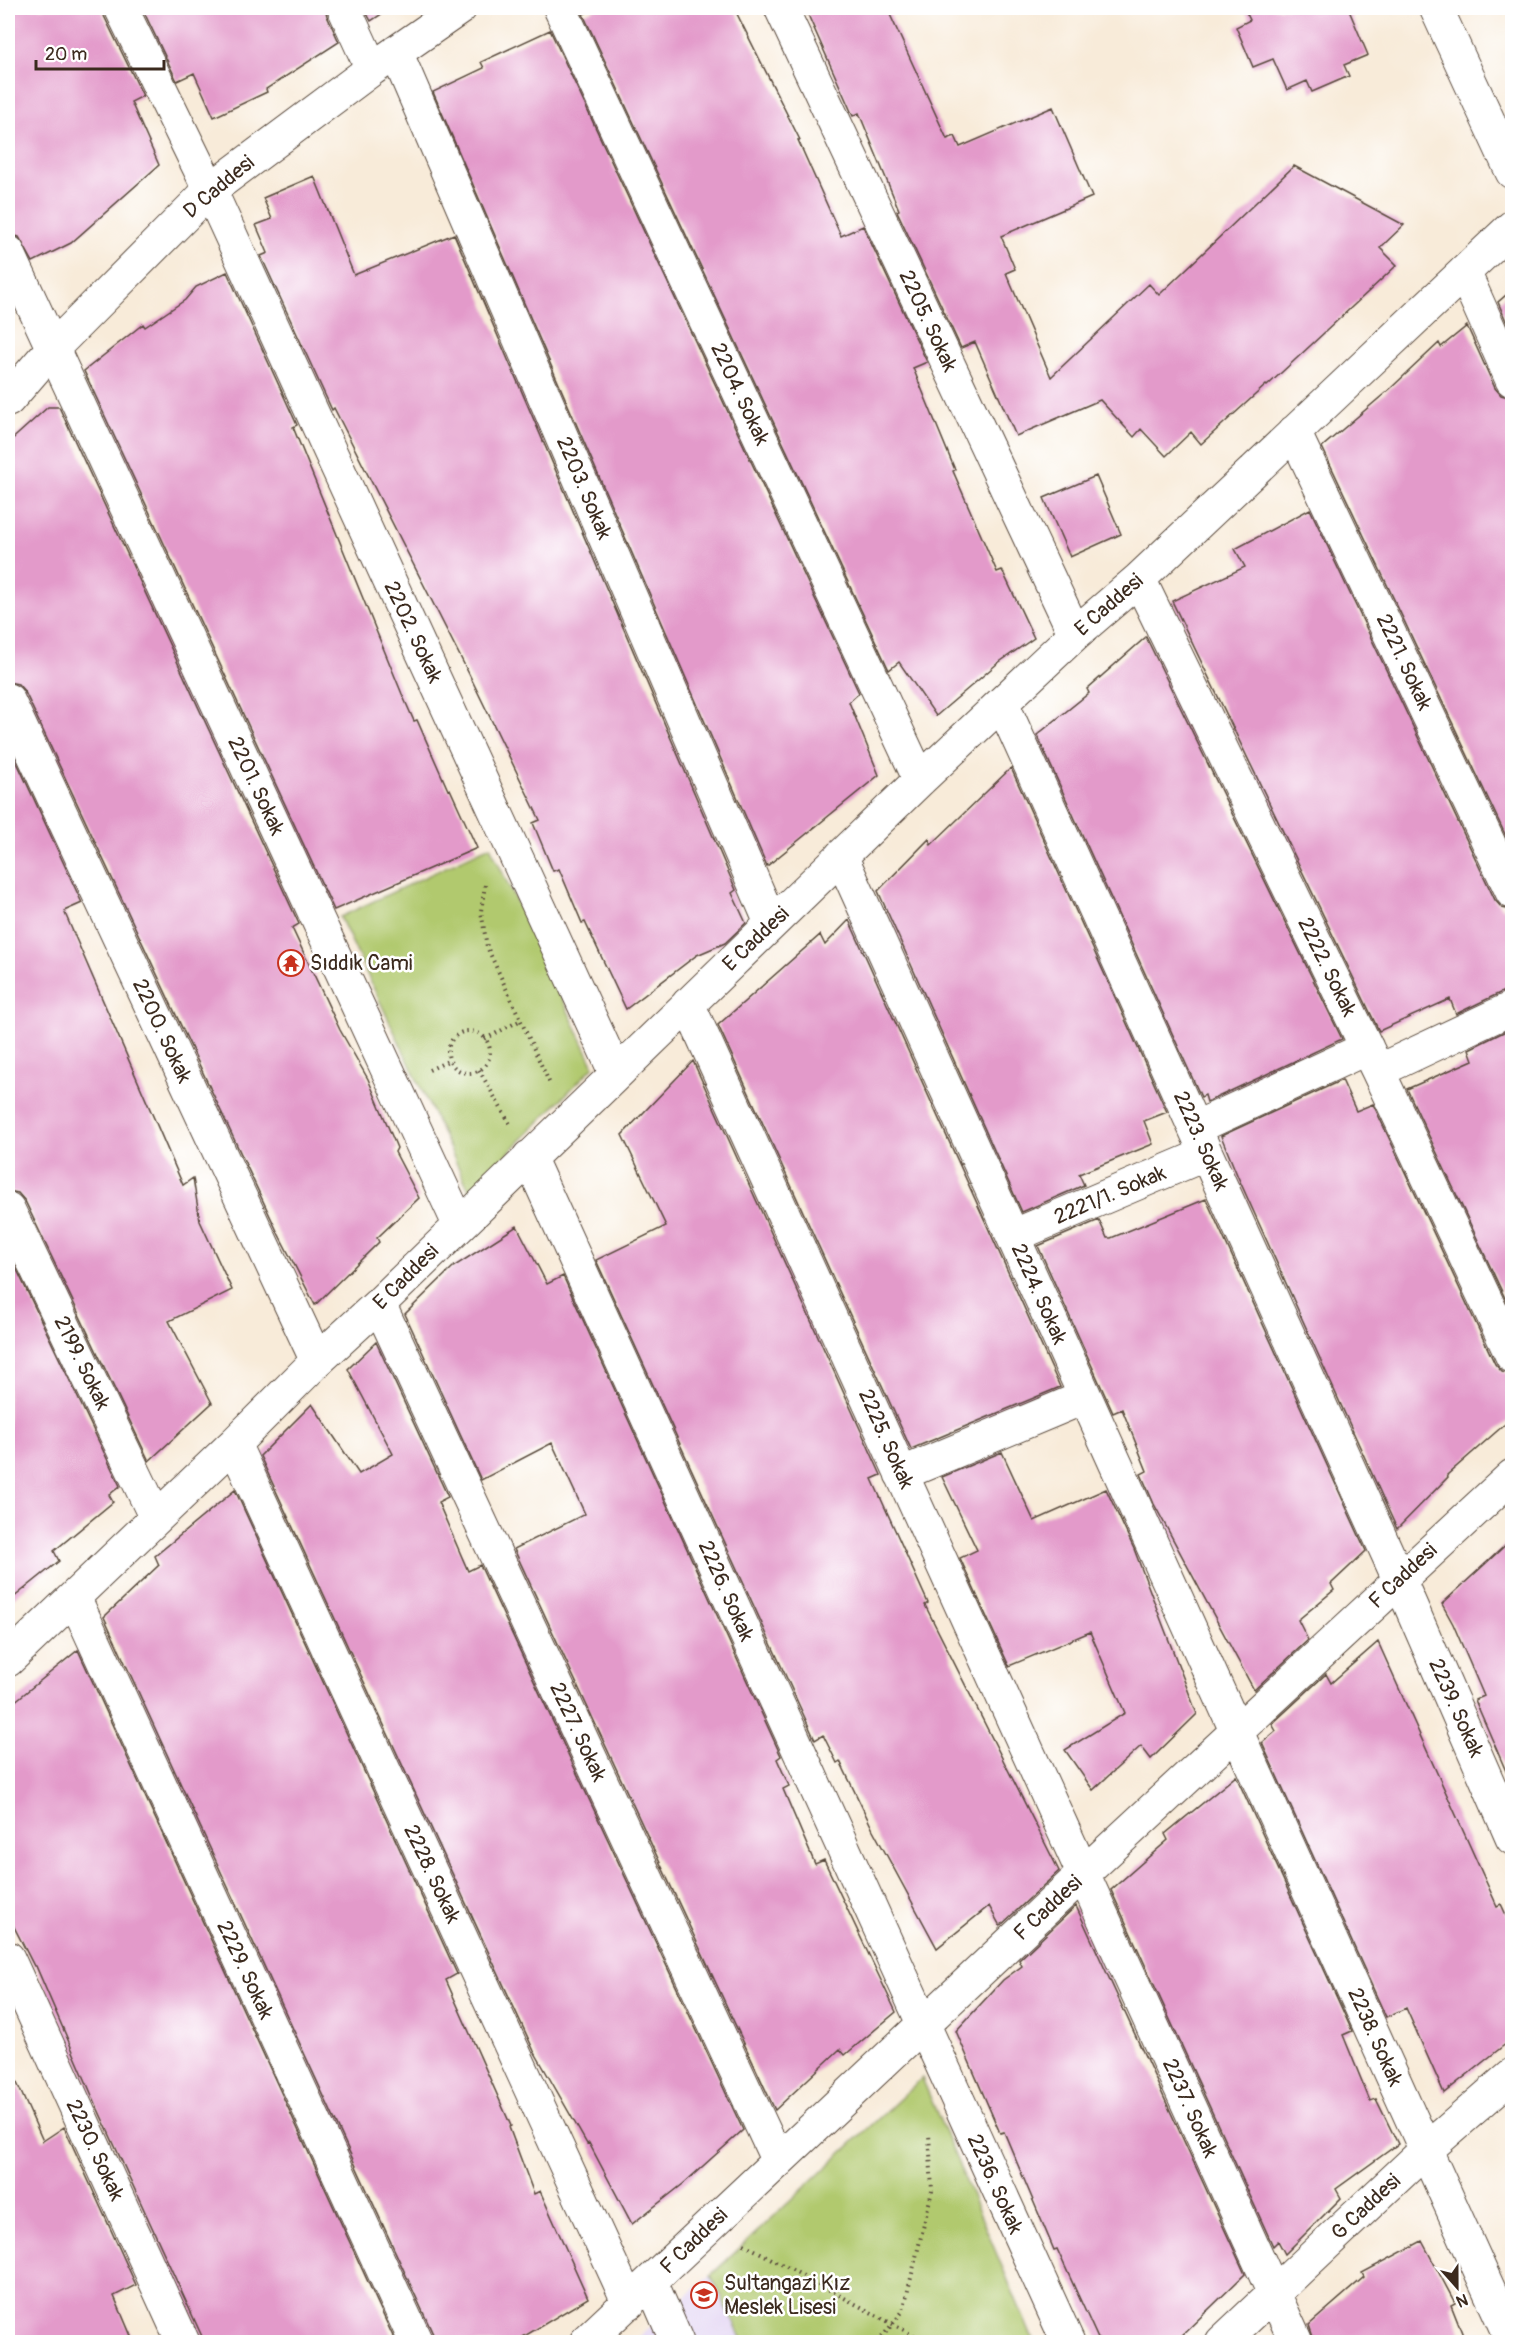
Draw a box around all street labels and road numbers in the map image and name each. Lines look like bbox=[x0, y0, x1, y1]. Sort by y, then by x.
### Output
street label: D Caddesi bbox=[178, 149, 260, 225]
street label: 2205. Sokak bbox=[893, 266, 963, 376]
street label: 2204. Sokak bbox=[705, 338, 776, 450]
street label: 2203. Sokak bbox=[550, 432, 618, 544]
street label: E Caddesi bbox=[1069, 568, 1149, 642]
street label: 2202. Sokak bbox=[378, 577, 448, 688]
street label: 2221. Sokak bbox=[1370, 609, 1438, 715]
street label: 2201. Sokak bbox=[221, 732, 291, 840]
street label: E Caddesi bbox=[717, 900, 795, 977]
street label: 2222. Sokak bbox=[1291, 913, 1363, 1021]
street label: 2200. Sokak bbox=[126, 974, 198, 1088]
street label: 2223. Sokak bbox=[1167, 1087, 1235, 1195]
street label: 2221/1. Sokak bbox=[1050, 1159, 1170, 1231]
street label: E Caddesi bbox=[367, 1238, 445, 1316]
street label: 2224. Sokak bbox=[1005, 1239, 1073, 1349]
street label: 2199. Sokak bbox=[48, 1311, 116, 1415]
street label: 2225. Sokak bbox=[852, 1385, 920, 1493]
street label: 2226. Sokak bbox=[692, 1536, 760, 1646]
street label: F Caddesi bbox=[1363, 1537, 1443, 1615]
street label: 2239. Sokak bbox=[1422, 1654, 1490, 1762]
street label: 2227. Sokak bbox=[543, 1678, 613, 1786]
street label: 2228. Sokak bbox=[397, 1820, 467, 1928]
street label: F Caddesi bbox=[1008, 1869, 1088, 1947]
street label: 2229. Sokak bbox=[210, 1916, 280, 2024]
street label: 2238. Sokak bbox=[1341, 1983, 1409, 2091]
street label: 2237. Sokak bbox=[1156, 2054, 1224, 2162]
street label: 2230. Sokak bbox=[60, 2095, 130, 2205]
street label: 2236. Sokak bbox=[961, 2130, 1029, 2238]
street label: G Caddesi bbox=[1326, 2168, 1407, 2246]
street label: F Caddesi bbox=[654, 2202, 734, 2280]

